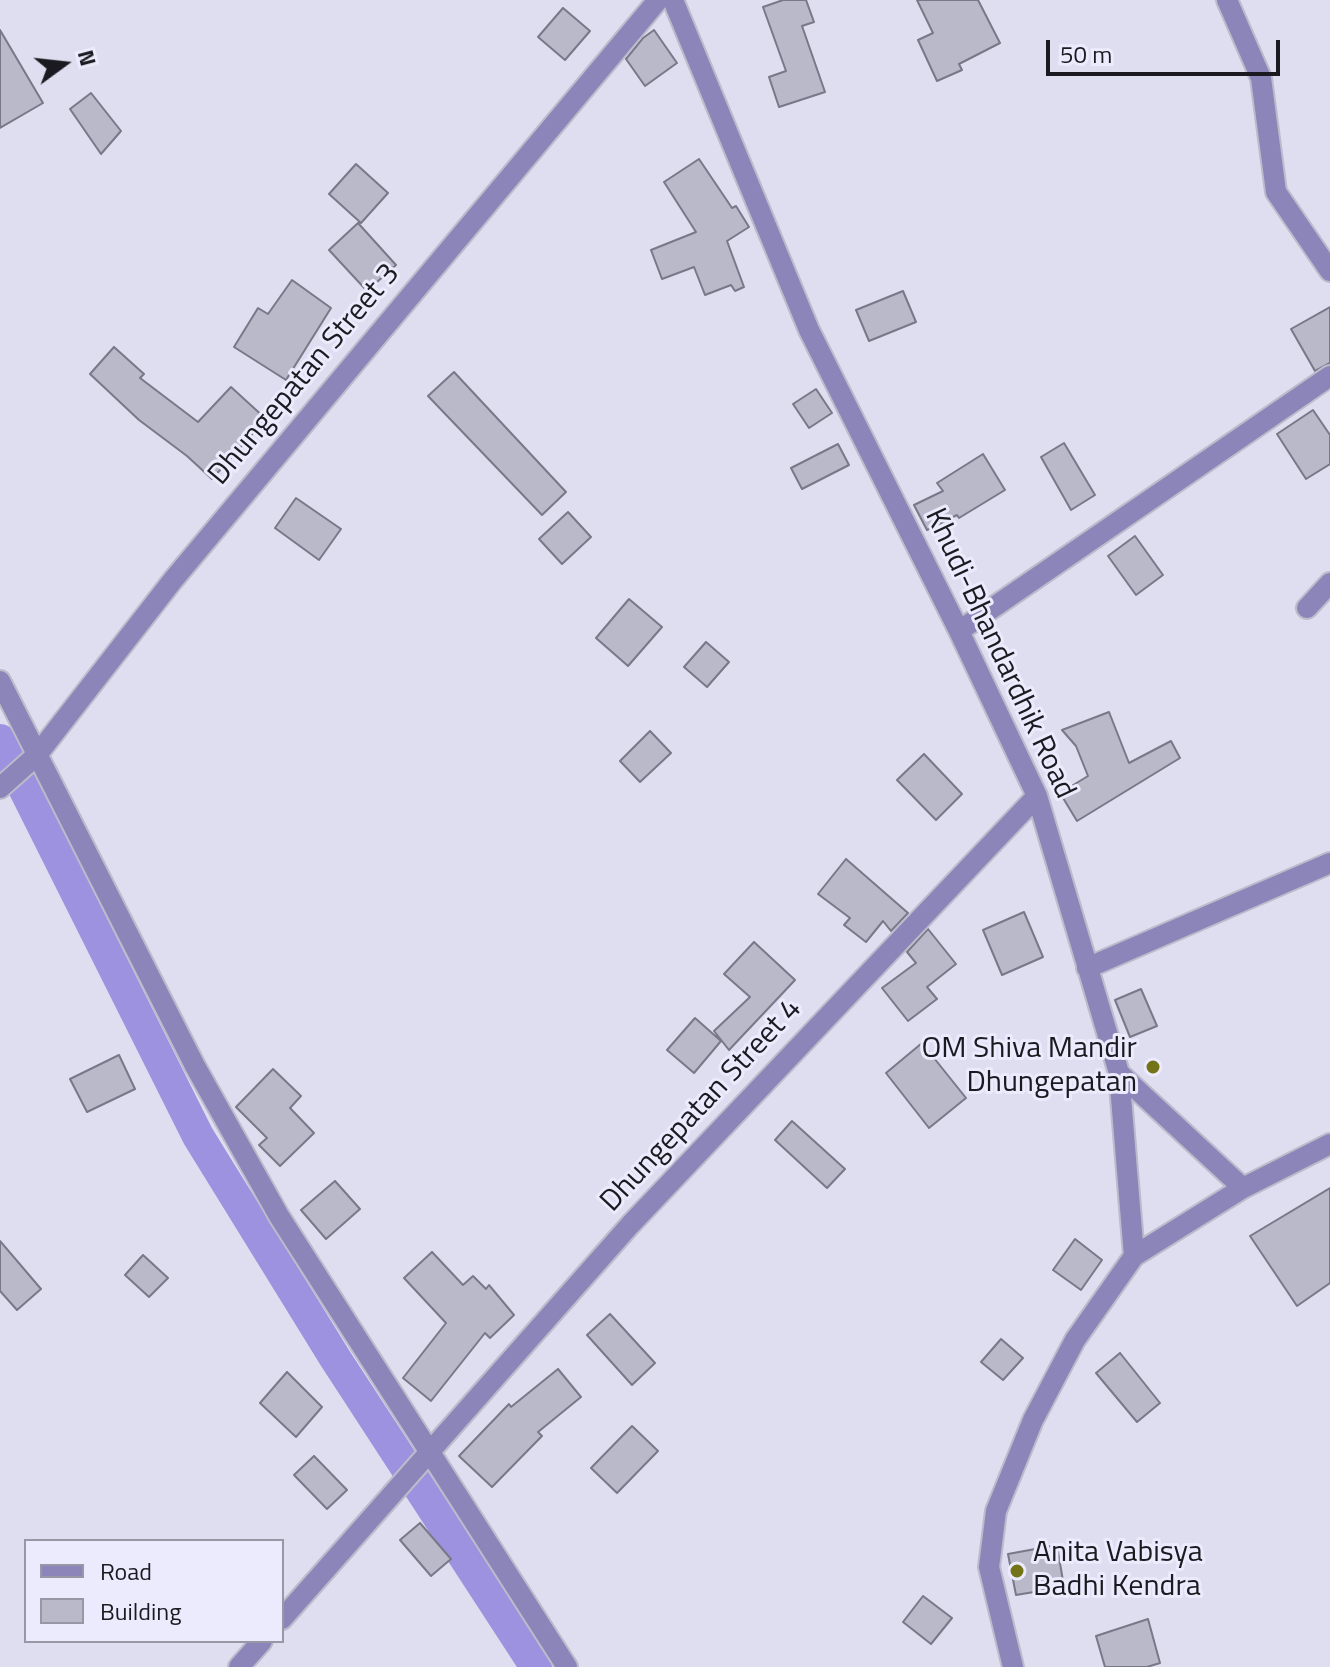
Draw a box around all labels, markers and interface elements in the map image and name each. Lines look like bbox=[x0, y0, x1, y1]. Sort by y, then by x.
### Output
north arrow bbox=[24, 24, 104, 104]
scale bar bbox=[1050, 24, 1284, 74]
text: 50 m bbox=[1060, 36, 1112, 72]
text: N bbox=[69, 46, 106, 70]
street label: Dhungepatan Street 3 bbox=[202, 257, 408, 493]
street label: Khudi-Bhandardhik Road bbox=[916, 503, 1082, 805]
street label: Dhungepatan Street 4 bbox=[594, 992, 810, 1220]
place label: OM Shiva Mandir Dhungepatan bbox=[921, 1032, 1137, 1102]
marker: OM Shiva Mandir Dhungepatan bbox=[1144, 1058, 1162, 1076]
place label: Anita Vabisya Badhi Kendra bbox=[1033, 1536, 1203, 1606]
legend bbox=[24, 1539, 284, 1643]
text: Road bbox=[100, 1553, 152, 1589]
marker: Anita Vabisya Badhi Kendra bbox=[1008, 1562, 1026, 1580]
text: Building bbox=[100, 1593, 182, 1629]

